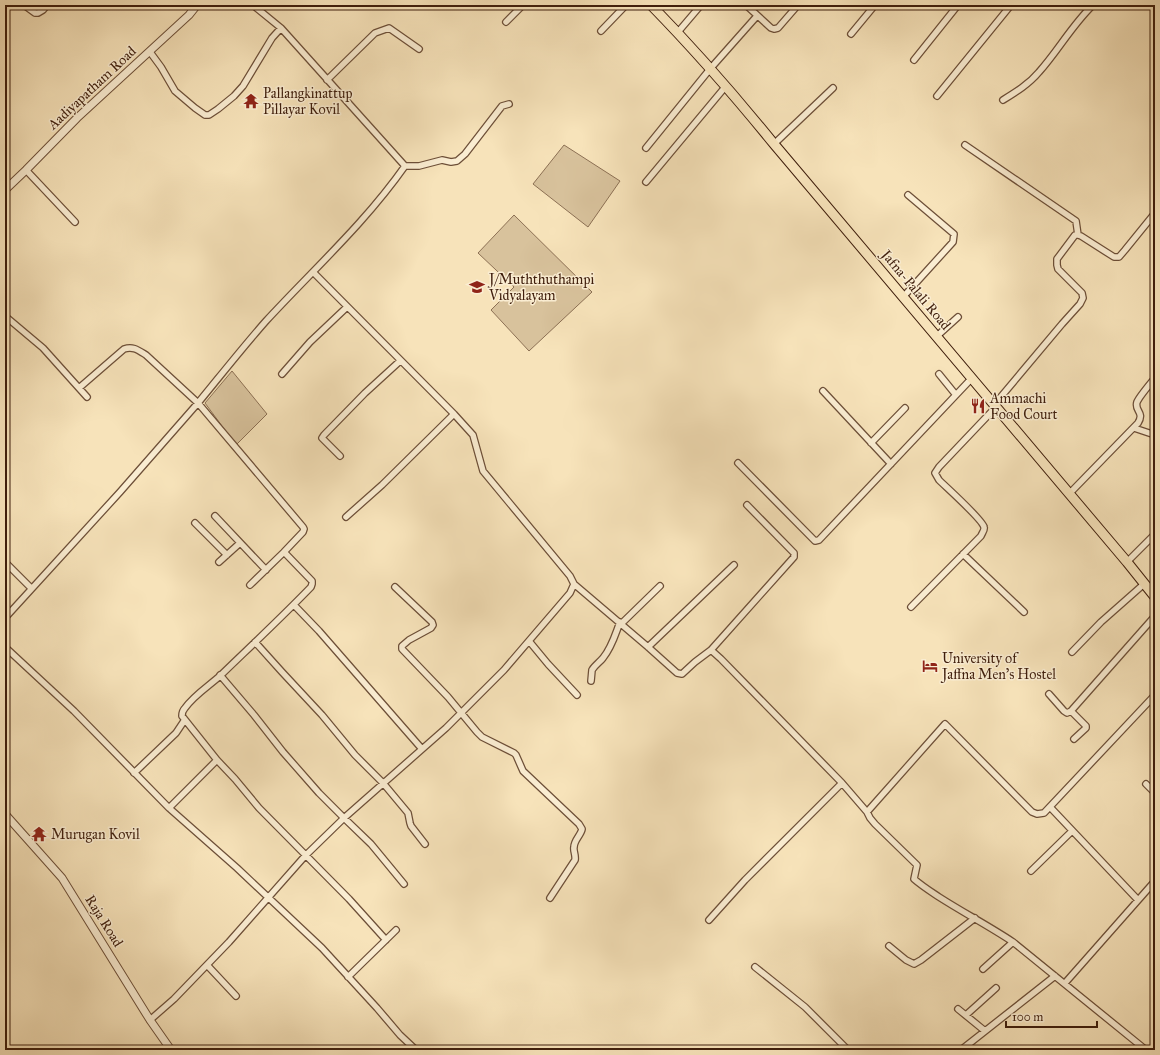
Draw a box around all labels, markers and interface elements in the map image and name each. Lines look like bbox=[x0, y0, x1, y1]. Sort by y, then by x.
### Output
street label: Aadiyapatham Road bbox=[44, 43, 140, 134]
place label: Pallangkinattup Pillayar Kovil bbox=[263, 85, 352, 118]
temple icon: Pallangkinattup Pillayar Kovil bbox=[242, 92, 260, 110]
street label: Jafna-Palali Road bbox=[876, 245, 954, 334]
place label: J/Muththuthampi Vidyalayam bbox=[487, 271, 594, 304]
school or university icon: J/Muththuthampi Vidyalayam bbox=[468, 278, 486, 296]
place label: Ammachi Food Court bbox=[989, 390, 1058, 423]
restaurant icon: Ammachi Food Court bbox=[969, 397, 987, 415]
place label: University of Jaffna Men's Hostel bbox=[940, 650, 1056, 684]
hotel icon: University of Jaffna Men's Hostel bbox=[921, 657, 939, 675]
temple icon: Murugan Kovil bbox=[30, 825, 48, 843]
place label: Murugan Kovil bbox=[51, 826, 140, 843]
street label: Raja Road bbox=[81, 892, 127, 950]
scale bar bbox=[1006, 1003, 1097, 1029]
text: 100 m bbox=[1012, 1010, 1043, 1024]

